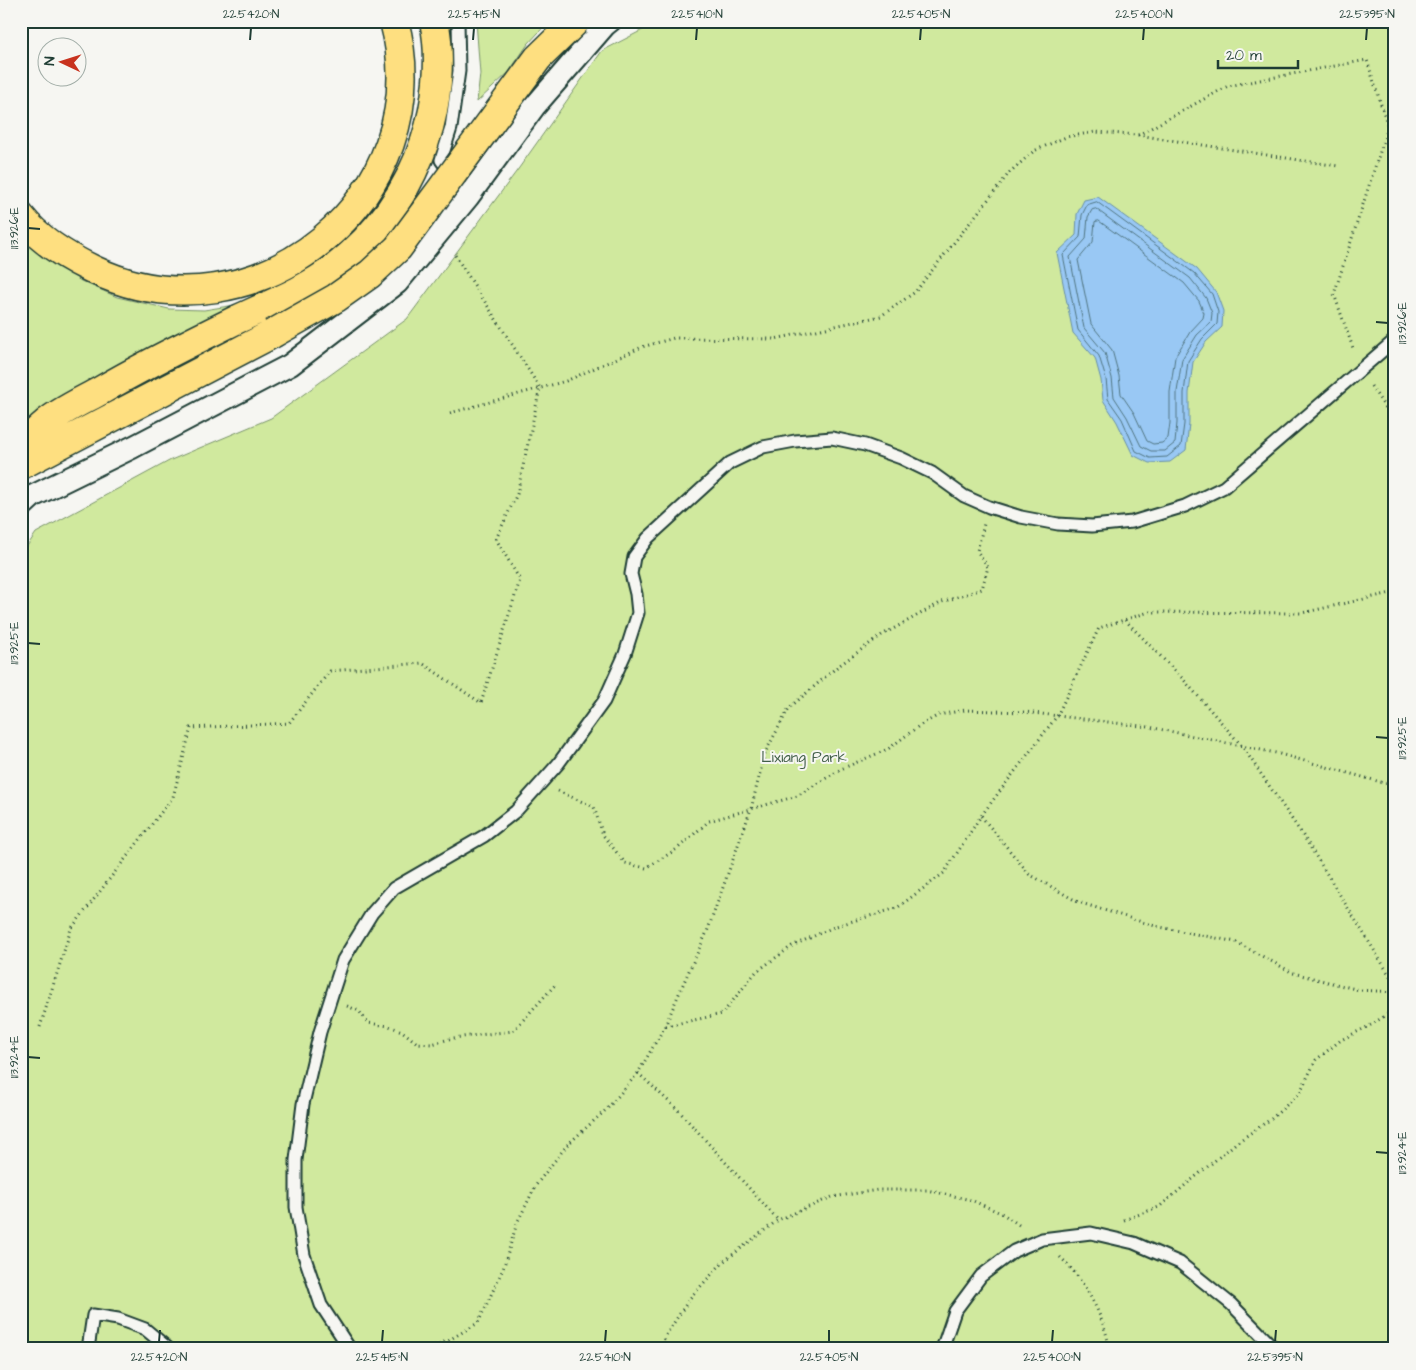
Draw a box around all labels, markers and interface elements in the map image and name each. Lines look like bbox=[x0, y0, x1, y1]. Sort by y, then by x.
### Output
text: 22.5420°N bbox=[223, 6, 280, 23]
text: 22.5415°N bbox=[448, 6, 501, 23]
text: 22.5410°N bbox=[671, 6, 723, 23]
text: 22.5405°N bbox=[892, 6, 951, 23]
text: 22.5400°N bbox=[1115, 6, 1173, 23]
text: 22.5395°N bbox=[1339, 6, 1395, 23]
north arrow bbox=[38, 38, 88, 88]
scale bar bbox=[1218, 38, 1298, 70]
text: 20 m bbox=[1226, 45, 1262, 66]
text: N bbox=[40, 56, 60, 66]
text: 113.926°E bbox=[6, 207, 23, 249]
text: 113.926°E bbox=[1394, 302, 1411, 344]
text: 113.925°E bbox=[6, 622, 23, 664]
text: 113.925°E bbox=[1394, 717, 1411, 759]
park label: Lixiang Park bbox=[761, 747, 847, 769]
text: 113.924°E bbox=[6, 1036, 23, 1078]
text: 113.924°E bbox=[1394, 1132, 1411, 1174]
text: 22.5420°N bbox=[131, 1349, 188, 1366]
text: 22.5415°N bbox=[356, 1349, 409, 1366]
text: 22.5410°N bbox=[579, 1349, 631, 1366]
text: 22.5405°N bbox=[800, 1349, 859, 1366]
text: 22.5400°N bbox=[1023, 1349, 1081, 1366]
text: 22.5395°N bbox=[1247, 1349, 1303, 1366]

